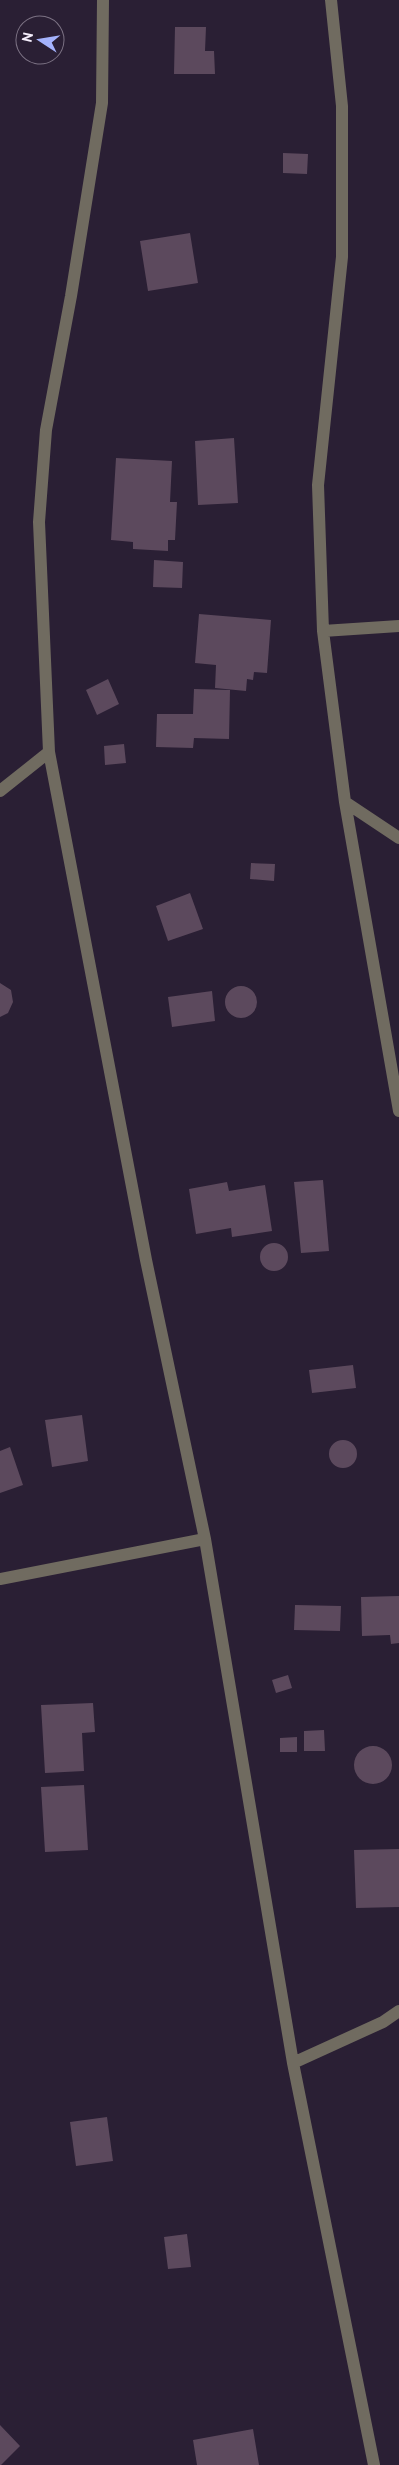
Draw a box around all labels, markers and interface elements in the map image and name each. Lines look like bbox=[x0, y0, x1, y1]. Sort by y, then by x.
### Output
north arrow bbox=[15, 15, 65, 65]
text: N bbox=[18, 31, 37, 44]

